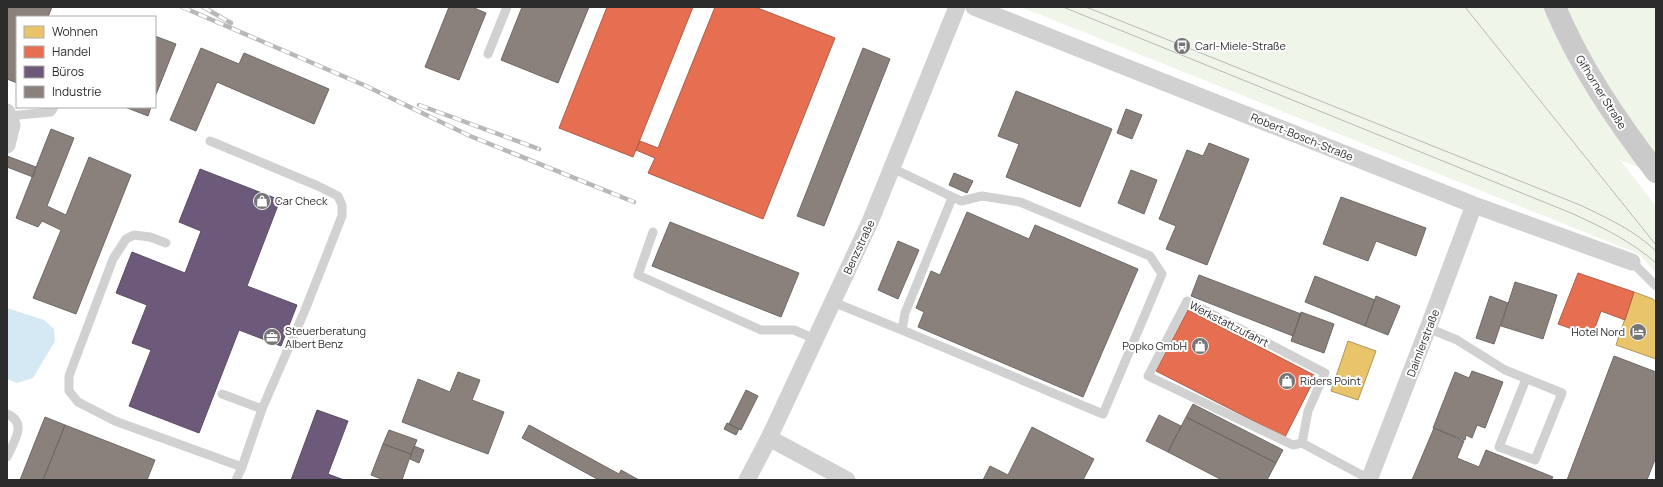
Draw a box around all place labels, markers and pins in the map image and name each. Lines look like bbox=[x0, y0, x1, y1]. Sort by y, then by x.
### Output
bus stop icon: Carl-Miele-Straße bbox=[1172, 36, 1192, 56]
place label: Carl-Miele-Straße bbox=[1195, 38, 1287, 53]
shop icon: Car Check bbox=[252, 191, 272, 211]
place label: Car Check bbox=[275, 193, 328, 208]
hotel icon: Hotel Nord bbox=[1628, 322, 1648, 342]
place label: Steuerberatung Albert Benz bbox=[285, 323, 366, 351]
place label: Hotel Nord bbox=[1571, 324, 1625, 339]
office icon: Steuerberatung Albert Benz bbox=[262, 327, 282, 347]
shop icon: Popko GmbH bbox=[1190, 336, 1210, 356]
place label: Popko GmbH bbox=[1122, 338, 1187, 353]
shop icon: Riders Point bbox=[1277, 371, 1297, 391]
place label: Riders Point bbox=[1300, 373, 1361, 388]

